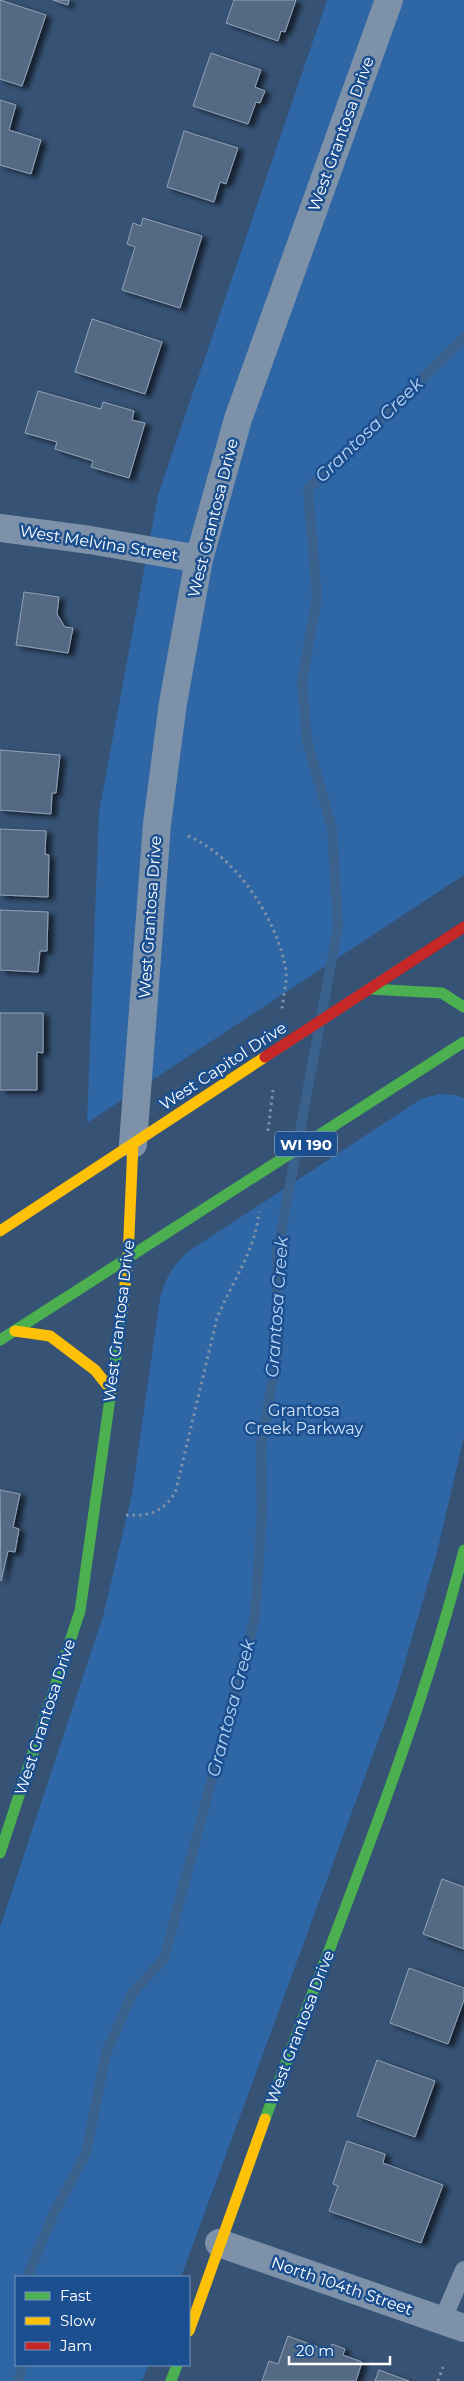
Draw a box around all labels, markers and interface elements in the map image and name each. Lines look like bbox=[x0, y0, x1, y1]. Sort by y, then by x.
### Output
street label: West Grantosa Drive bbox=[304, 54, 378, 214]
water label: Grantosa Creek bbox=[310, 372, 429, 487]
street label: West Grantosa Drive bbox=[184, 437, 242, 599]
street label: West Melvina Street bbox=[18, 521, 180, 565]
street label: West Grantosa Drive bbox=[135, 835, 165, 999]
street label: West Capitol Drive bbox=[156, 1018, 290, 1114]
road number: WI 190 bbox=[275, 1132, 337, 1156]
water label: Grantosa Creek bbox=[261, 1234, 293, 1378]
street label: West Grantosa Drive bbox=[100, 1239, 138, 1403]
park label: Grantosa Creek Parkway bbox=[245, 1401, 363, 1438]
water label: Grantosa Creek bbox=[202, 1635, 260, 1779]
street label: West Grantosa Drive bbox=[11, 1637, 79, 1797]
street label: West Grantosa Drive bbox=[262, 1947, 338, 2107]
street label: North 104th Street bbox=[269, 2253, 416, 2319]
legend bbox=[15, 2276, 190, 2366]
text: Fast bbox=[60, 2286, 91, 2305]
text: Slow bbox=[60, 2311, 96, 2330]
scale bar bbox=[289, 2334, 390, 2366]
text: Jam bbox=[59, 2336, 92, 2355]
text: 20 m bbox=[296, 2341, 334, 2360]

